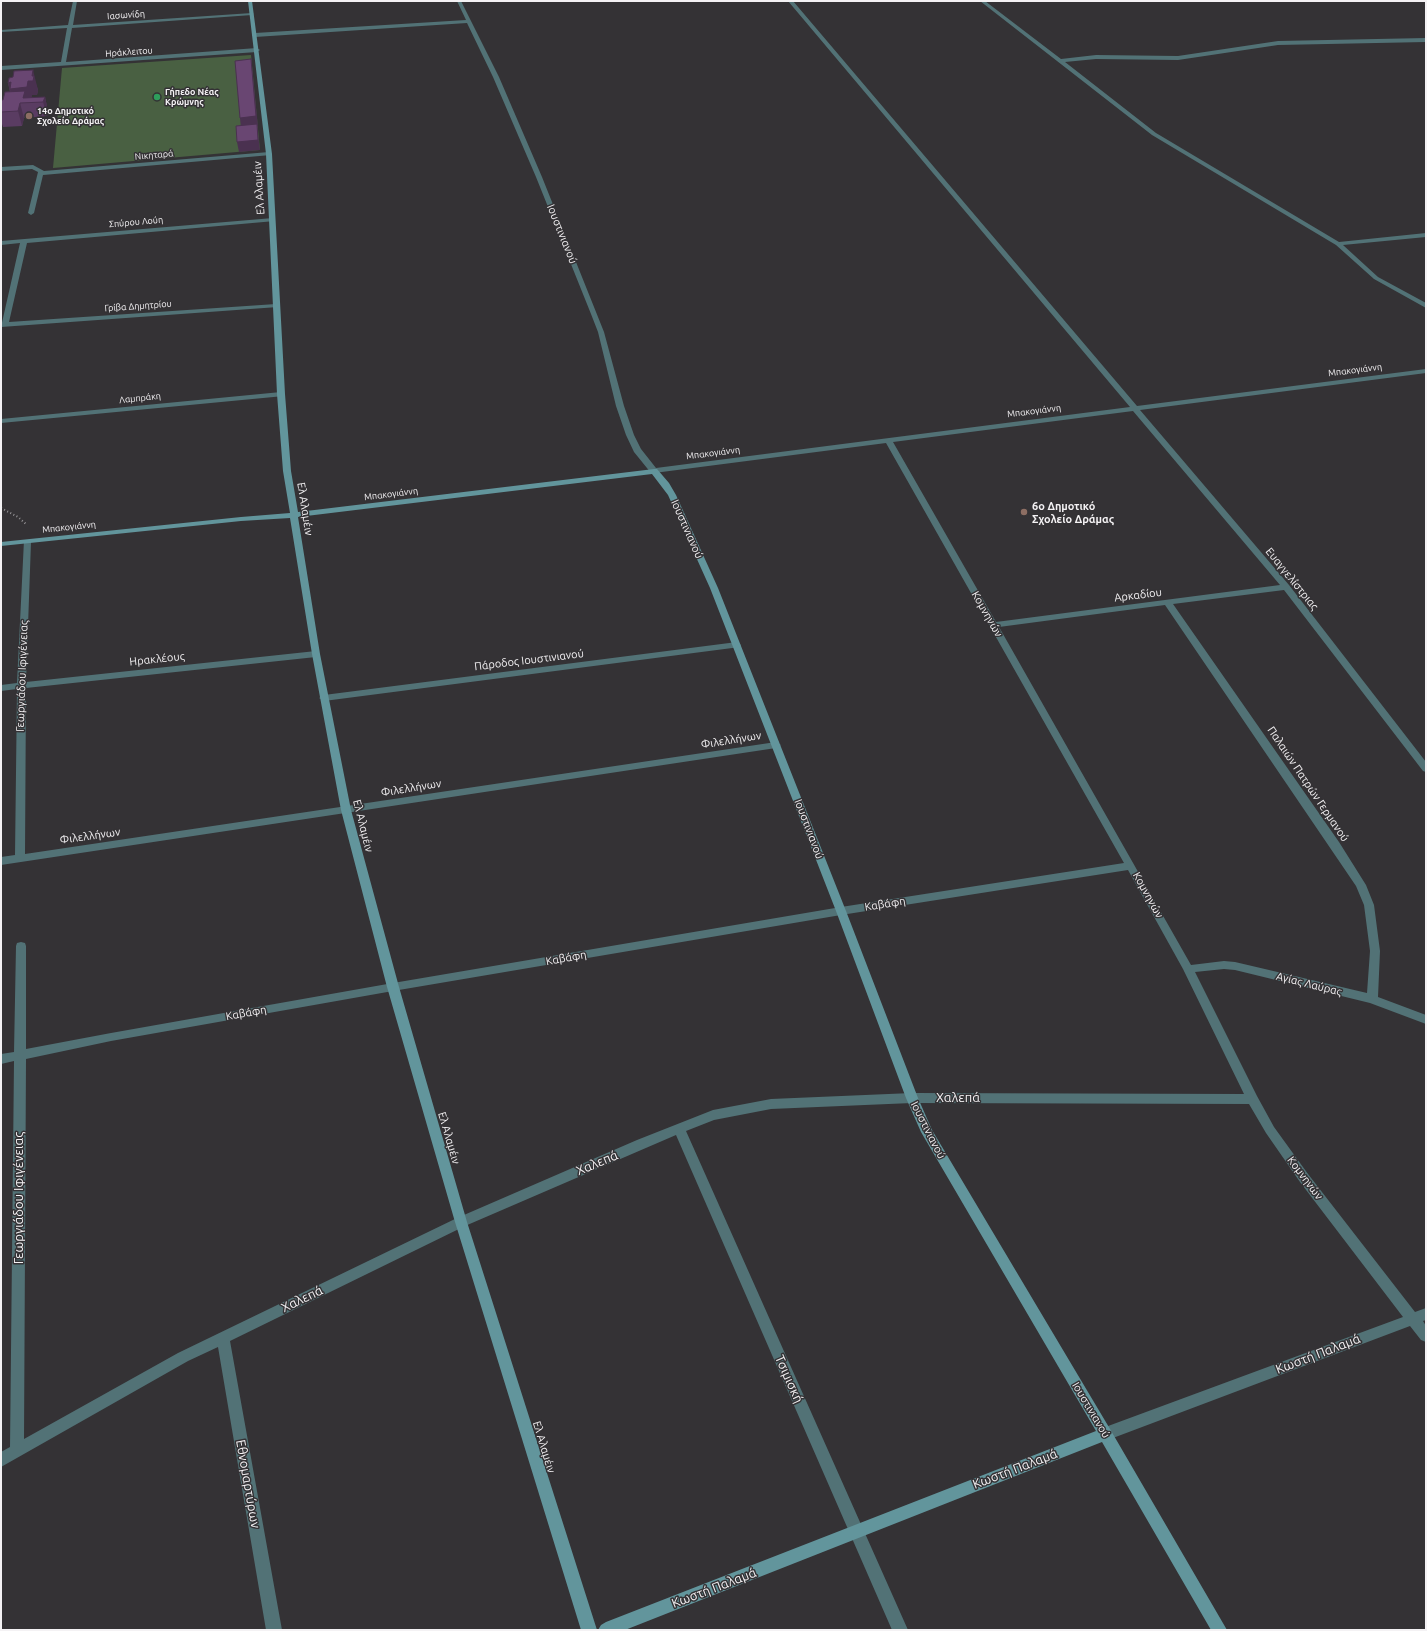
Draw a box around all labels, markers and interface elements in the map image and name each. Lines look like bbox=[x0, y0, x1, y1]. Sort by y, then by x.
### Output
street label: Ιασωνίδη bbox=[107, 8, 145, 22]
street label: Ηράκλειτου bbox=[105, 45, 153, 59]
place label: Γήπεδο Νέας Κρώμνης bbox=[165, 87, 219, 108]
marker: Γήπεδο Νέας Κρώμνης bbox=[152, 92, 162, 102]
place label: 14ο Δημοτικό Σχολείο Δράμας bbox=[37, 106, 104, 127]
marker: 14ο Δημοτικό Σχολείο Δράμας bbox=[24, 111, 34, 121]
street label: Νικηταρά bbox=[134, 148, 174, 162]
street label: Ελ Αλαμέιν bbox=[251, 161, 267, 215]
street label: Ιουστινιανού bbox=[544, 202, 580, 266]
street label: Σπύρου Λούη bbox=[108, 214, 164, 230]
street label: Γρίβα Δημητρίου bbox=[104, 298, 172, 314]
street label: Μπακογιάννη bbox=[1327, 361, 1383, 379]
street label: Λαμπράκη bbox=[119, 390, 161, 406]
street label: Μπακογιάννη bbox=[1006, 402, 1062, 420]
street label: Μπακογιάννη bbox=[685, 444, 741, 462]
street label: Ελ Αλαμέιν bbox=[294, 481, 316, 537]
street label: Μπακογιάννη bbox=[363, 485, 419, 503]
street label: Ιουστινιανού bbox=[668, 498, 706, 560]
place label: 6o Δημοτικό Σχολείο Δράμας bbox=[1032, 499, 1114, 525]
marker: 6o Δημοτικό Σχολείο Δράμας bbox=[1019, 507, 1029, 517]
street label: Μπακογιάννη bbox=[42, 519, 96, 535]
street label: Ευαγγελίστριας bbox=[1263, 545, 1321, 613]
street label: Αρκαδίου bbox=[1113, 586, 1163, 604]
street label: Κομνηνών bbox=[969, 589, 1005, 639]
street label: Γεωργιάδου Ιφιγένειας bbox=[13, 620, 31, 732]
street label: Πάροδος Ιουστινιανού bbox=[473, 647, 585, 673]
street label: Ηρακλέους bbox=[129, 650, 185, 668]
street label: Παλαιών Πατρών Γερμανού bbox=[1264, 724, 1352, 844]
street label: Φιλελλήνων bbox=[700, 729, 762, 751]
street label: Φιλελλήνων bbox=[380, 777, 442, 799]
street label: Ιουστινιανού bbox=[792, 797, 826, 861]
street label: Ελ Αλαμέιν bbox=[350, 798, 376, 854]
street label: Φιλελλήνων bbox=[59, 825, 121, 847]
street label: Κομνηνών bbox=[1130, 870, 1166, 920]
street label: Καβάφη bbox=[864, 894, 906, 914]
street label: Καβάφη bbox=[545, 948, 587, 968]
street label: Αγίας Λαύρας bbox=[1275, 969, 1343, 999]
street label: Καβάφη bbox=[225, 1003, 267, 1023]
street label: Χαλεπά bbox=[936, 1090, 980, 1106]
street label: Ιουστινιανού bbox=[908, 1099, 948, 1161]
street label: Ελ Αλαμέιν bbox=[435, 1110, 463, 1166]
street label: Γεωργιάδου Ιφιγένειας bbox=[11, 1132, 27, 1264]
street label: Χαλεπά bbox=[574, 1147, 620, 1179]
street label: Κομνηνών bbox=[1284, 1154, 1326, 1202]
street label: Χαλεπά bbox=[279, 1282, 325, 1316]
street label: Κωστή Παλαμά bbox=[1273, 1331, 1363, 1377]
street label: Τσιμισκή bbox=[772, 1353, 806, 1405]
street label: Ιουστινιανού bbox=[1069, 1380, 1113, 1440]
street label: Ελ Αλαμέιν bbox=[530, 1419, 558, 1475]
street label: Εθνομαρτύρων bbox=[233, 1438, 263, 1530]
street label: Κωστή Παλαμά bbox=[970, 1446, 1060, 1492]
street label: Κωστή Παλαμά bbox=[669, 1565, 759, 1611]

